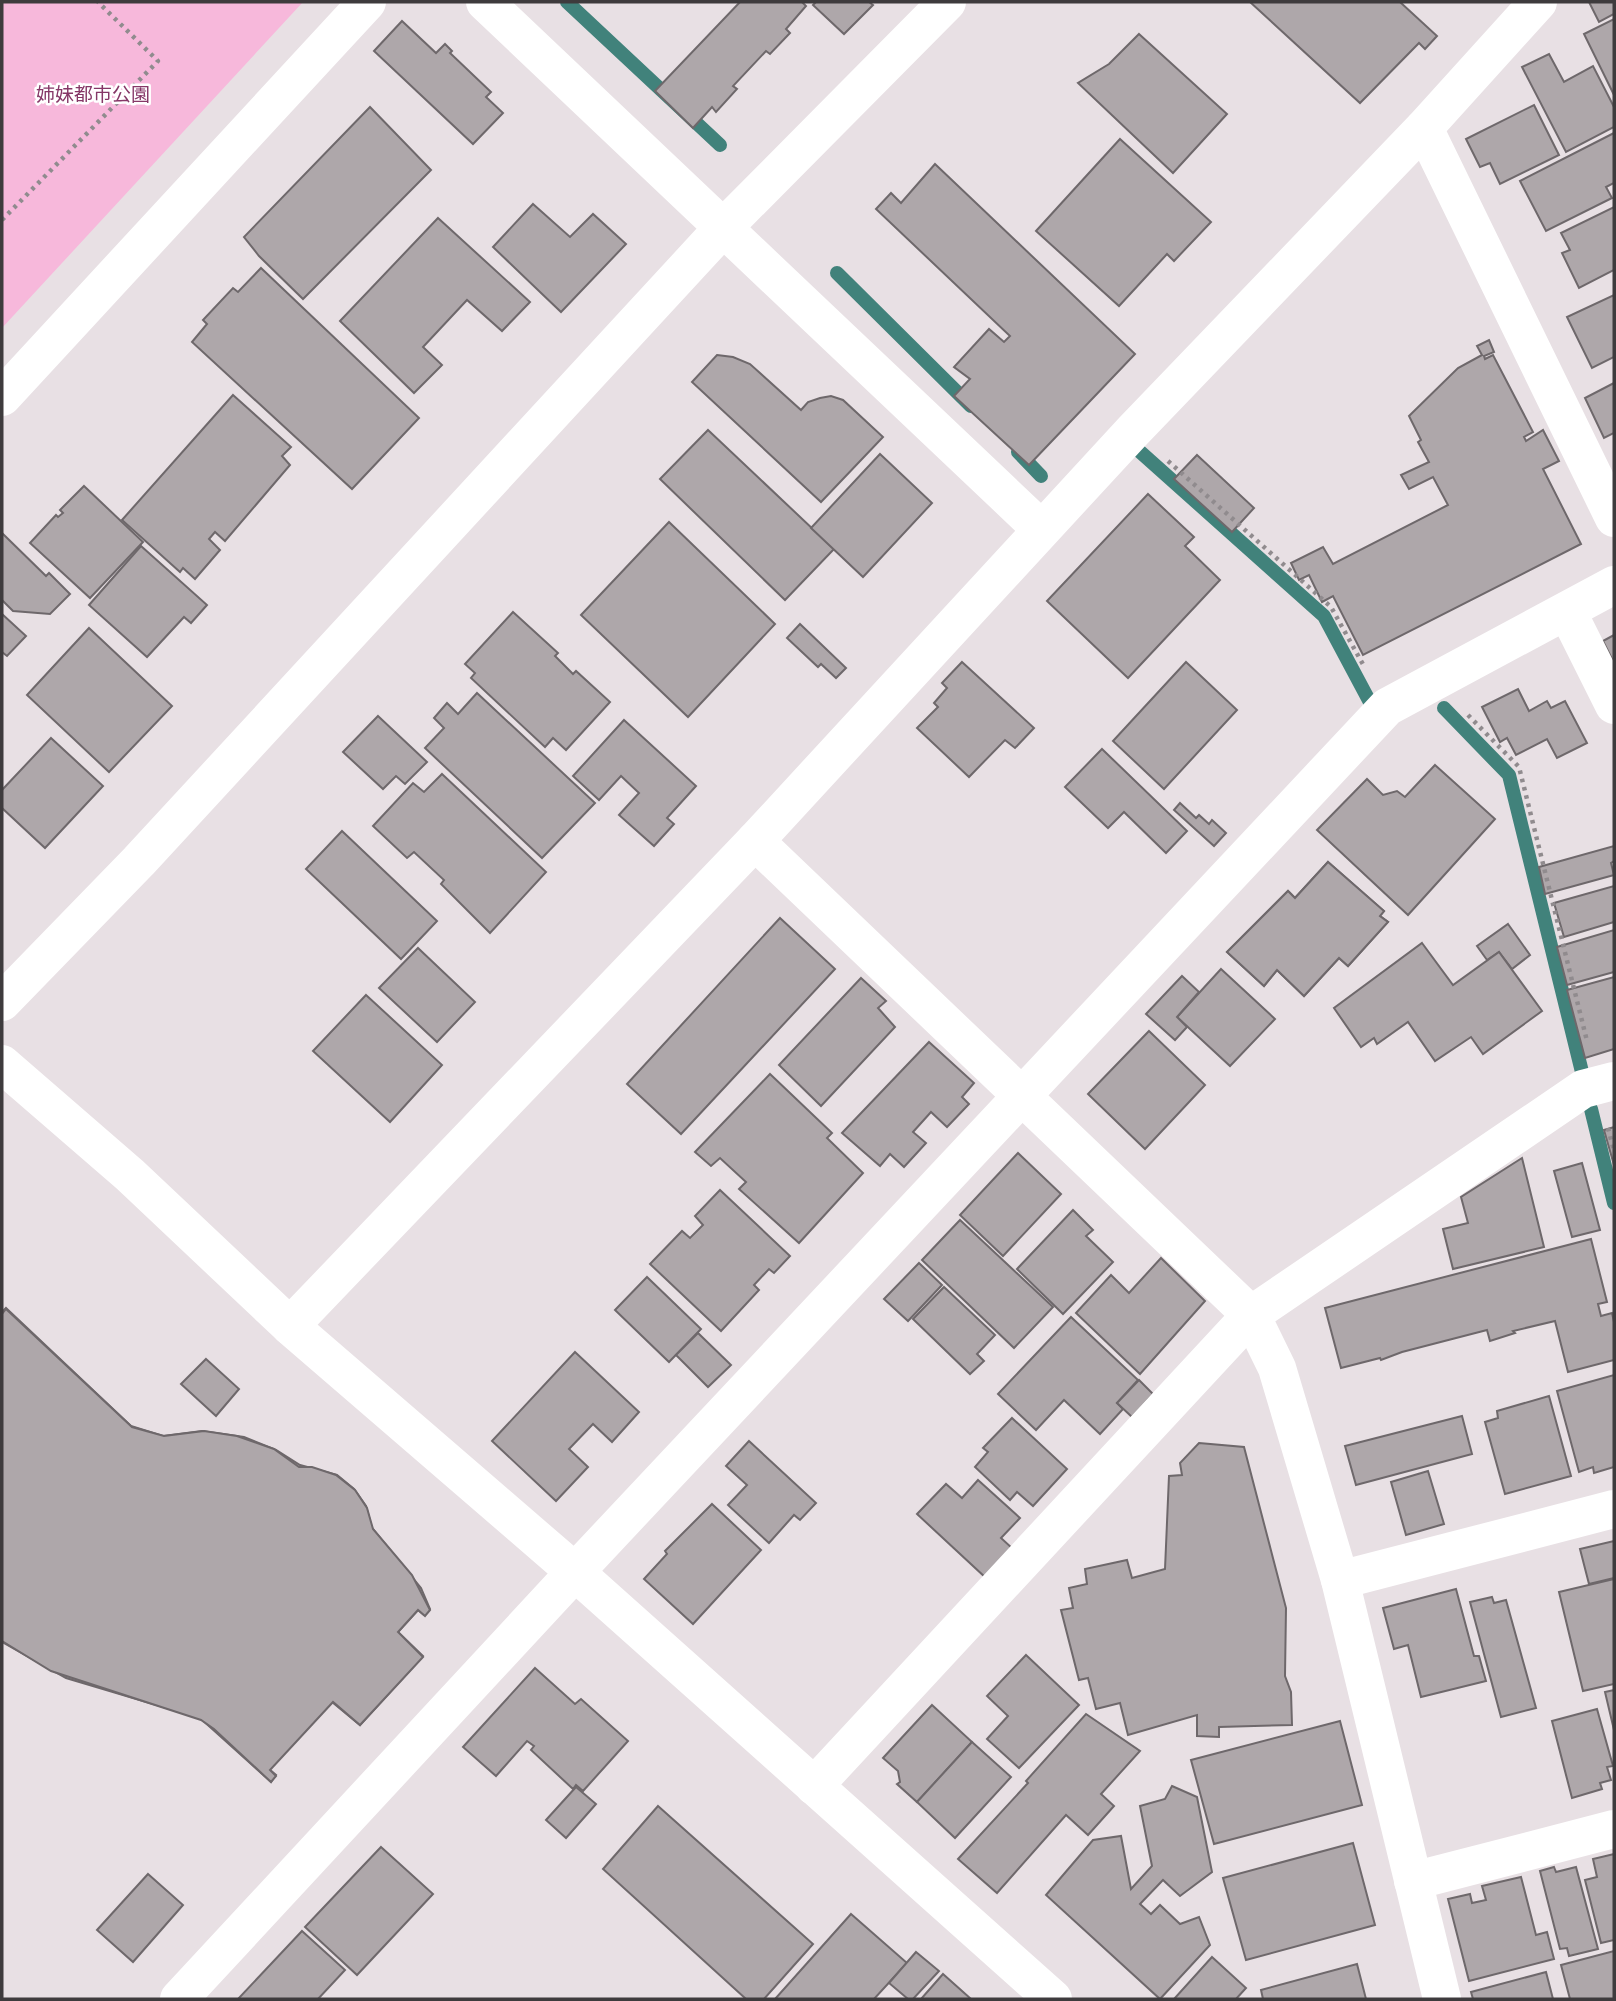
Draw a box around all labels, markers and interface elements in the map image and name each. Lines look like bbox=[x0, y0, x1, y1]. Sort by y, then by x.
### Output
park label: 姉妹都市公園 bbox=[36, 83, 150, 106]

